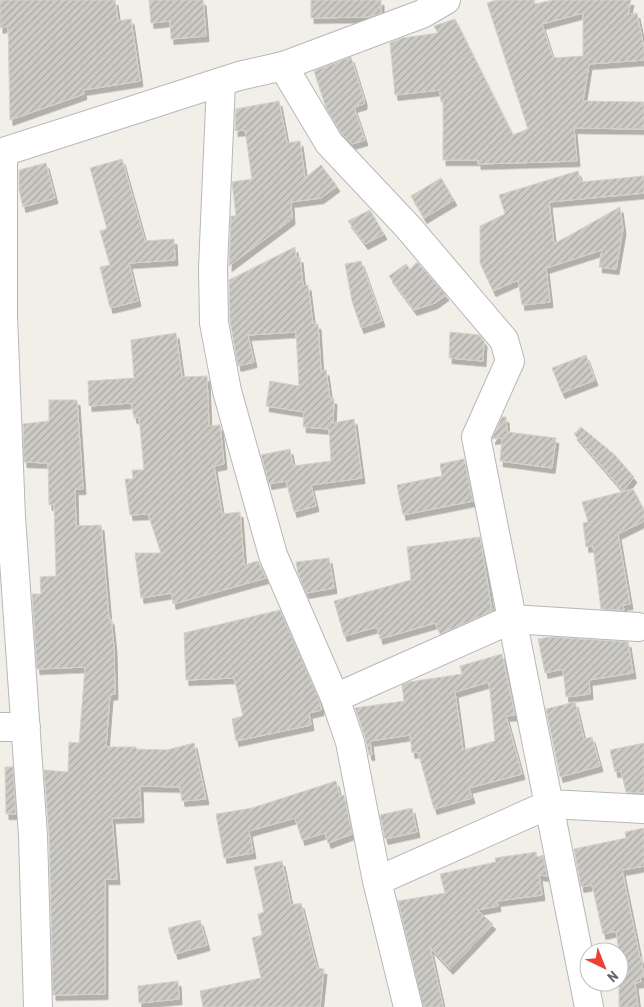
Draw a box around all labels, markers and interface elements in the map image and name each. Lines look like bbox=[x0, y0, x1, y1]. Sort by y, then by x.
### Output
north arrow bbox=[579, 942, 629, 992]
text: N bbox=[604, 968, 621, 985]

